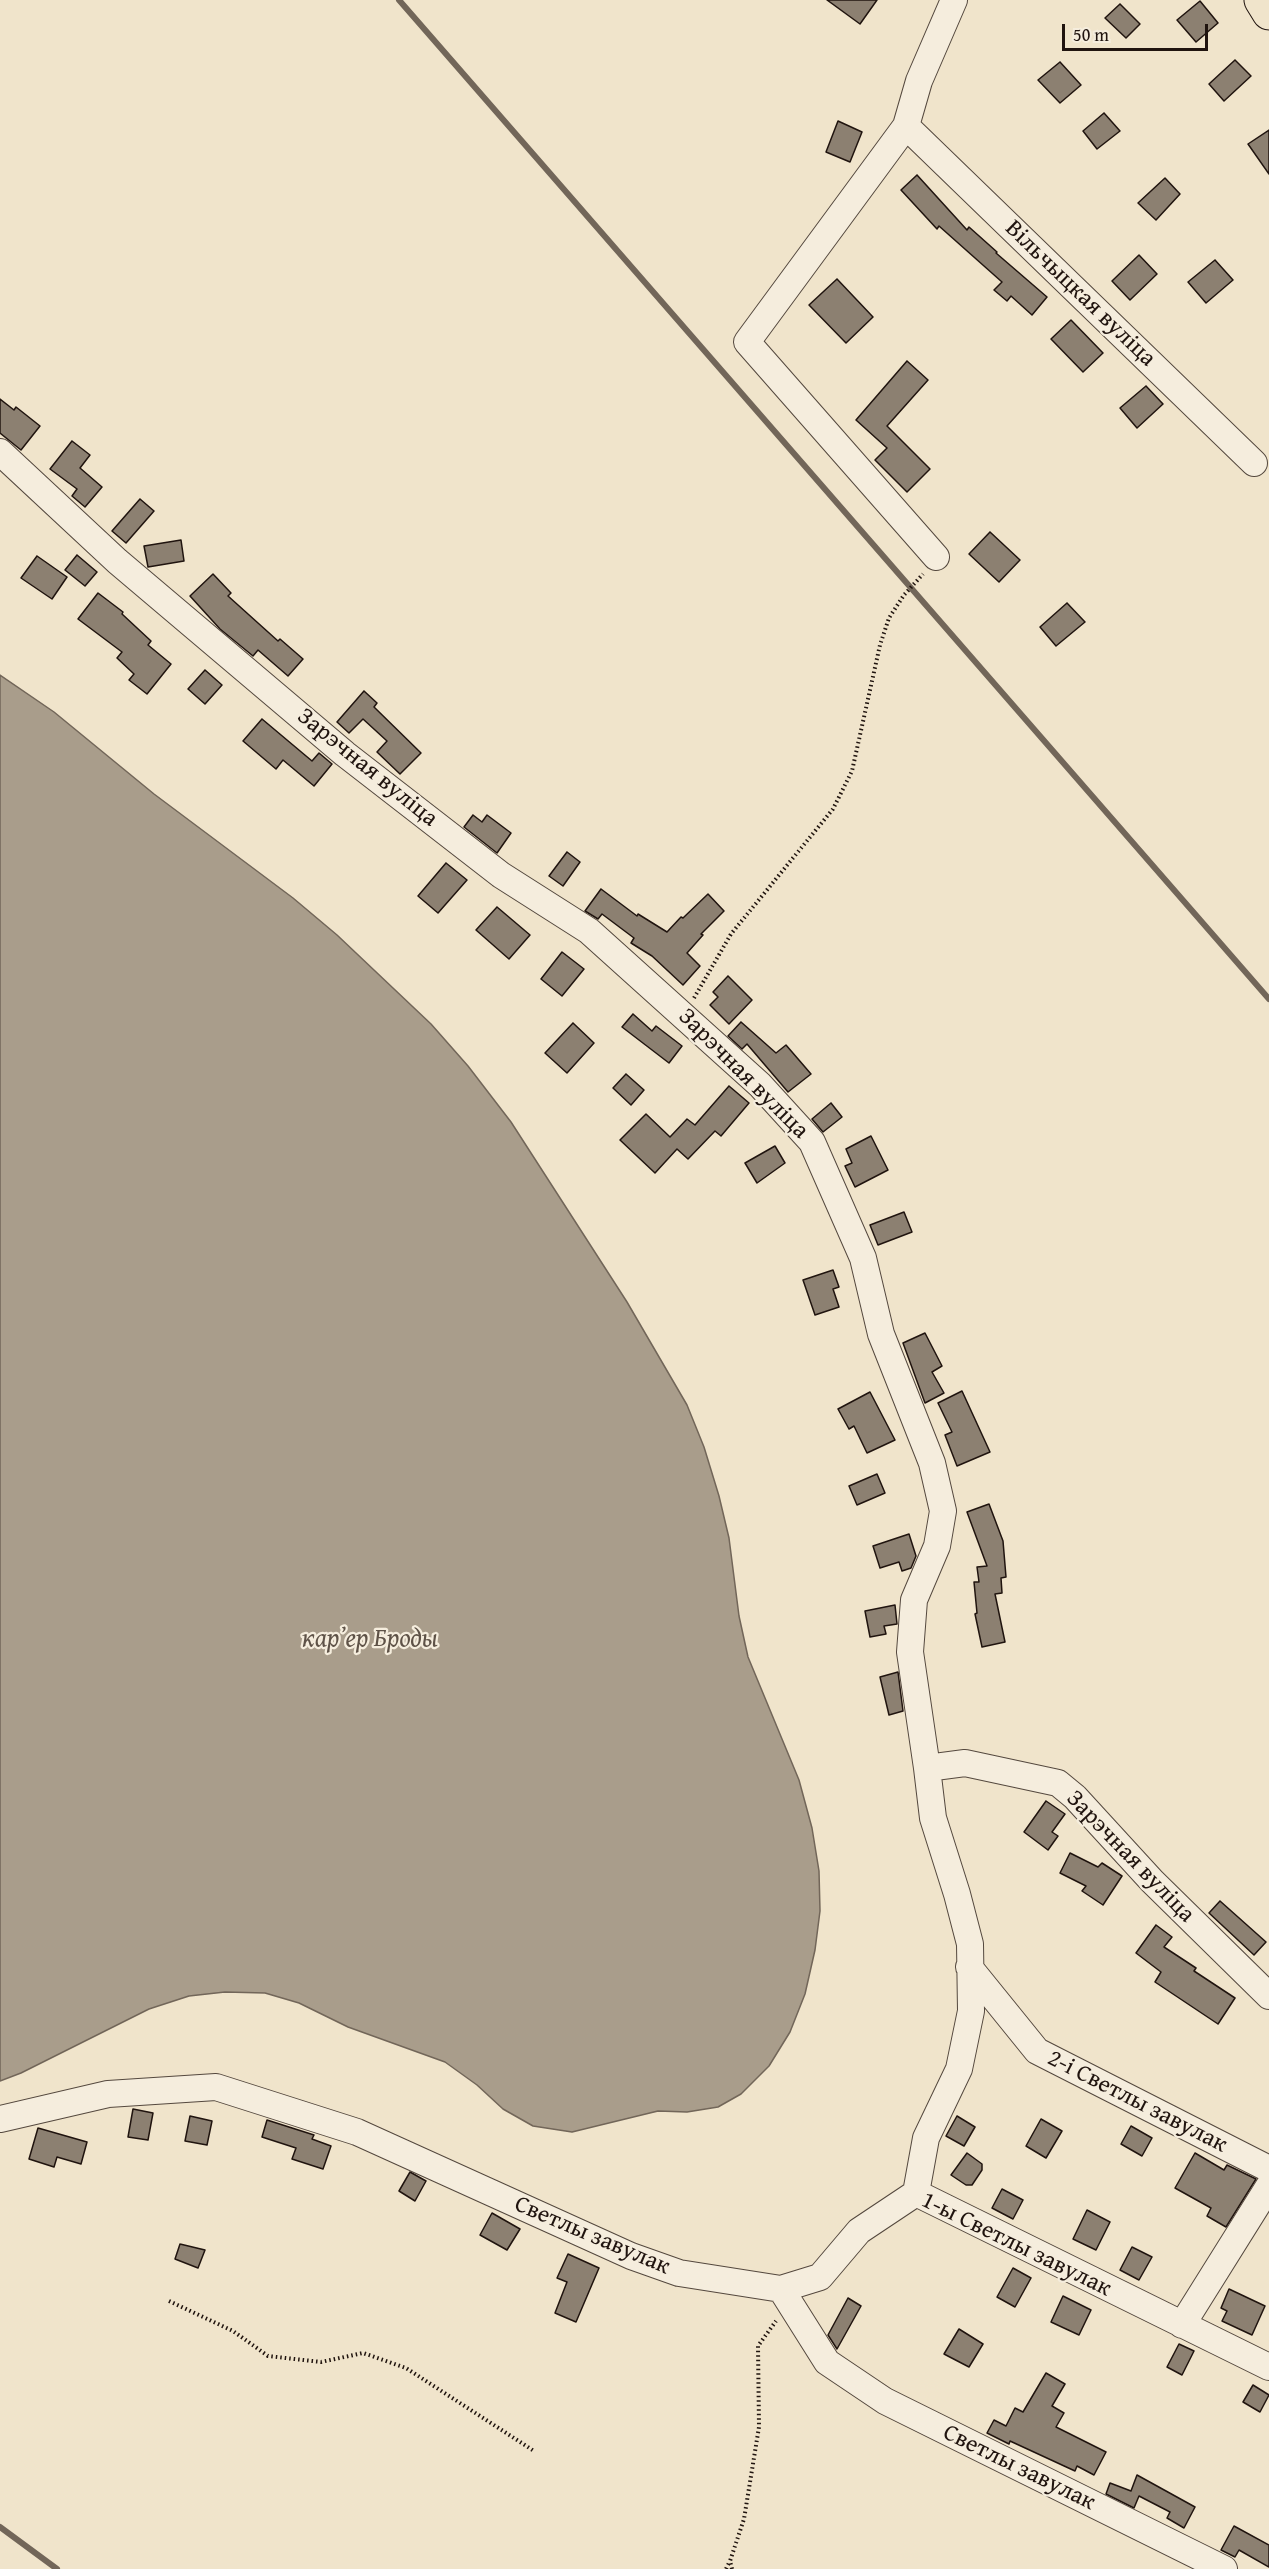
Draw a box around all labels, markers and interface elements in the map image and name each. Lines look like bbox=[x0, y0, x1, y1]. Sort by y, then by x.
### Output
scale bar bbox=[1065, 12, 1210, 50]
text: 50 m bbox=[1073, 21, 1109, 48]
street label: Вільчыцкая вуліца bbox=[999, 215, 1161, 373]
street label: Зарэчная вуліца bbox=[291, 702, 443, 834]
street label: Зарэчная вуліца bbox=[672, 1003, 814, 1145]
water label: карʼер Броды bbox=[302, 1623, 438, 1655]
street label: Зарэчная вуліца bbox=[1060, 1785, 1200, 1929]
street label: 2-і Светлы завулак bbox=[1042, 2044, 1232, 2160]
street label: 1-ы Светлы завулак bbox=[916, 2187, 1116, 2303]
street label: Светлы завулак bbox=[510, 2190, 674, 2282]
street label: Светлы завулак bbox=[938, 2419, 1100, 2517]

